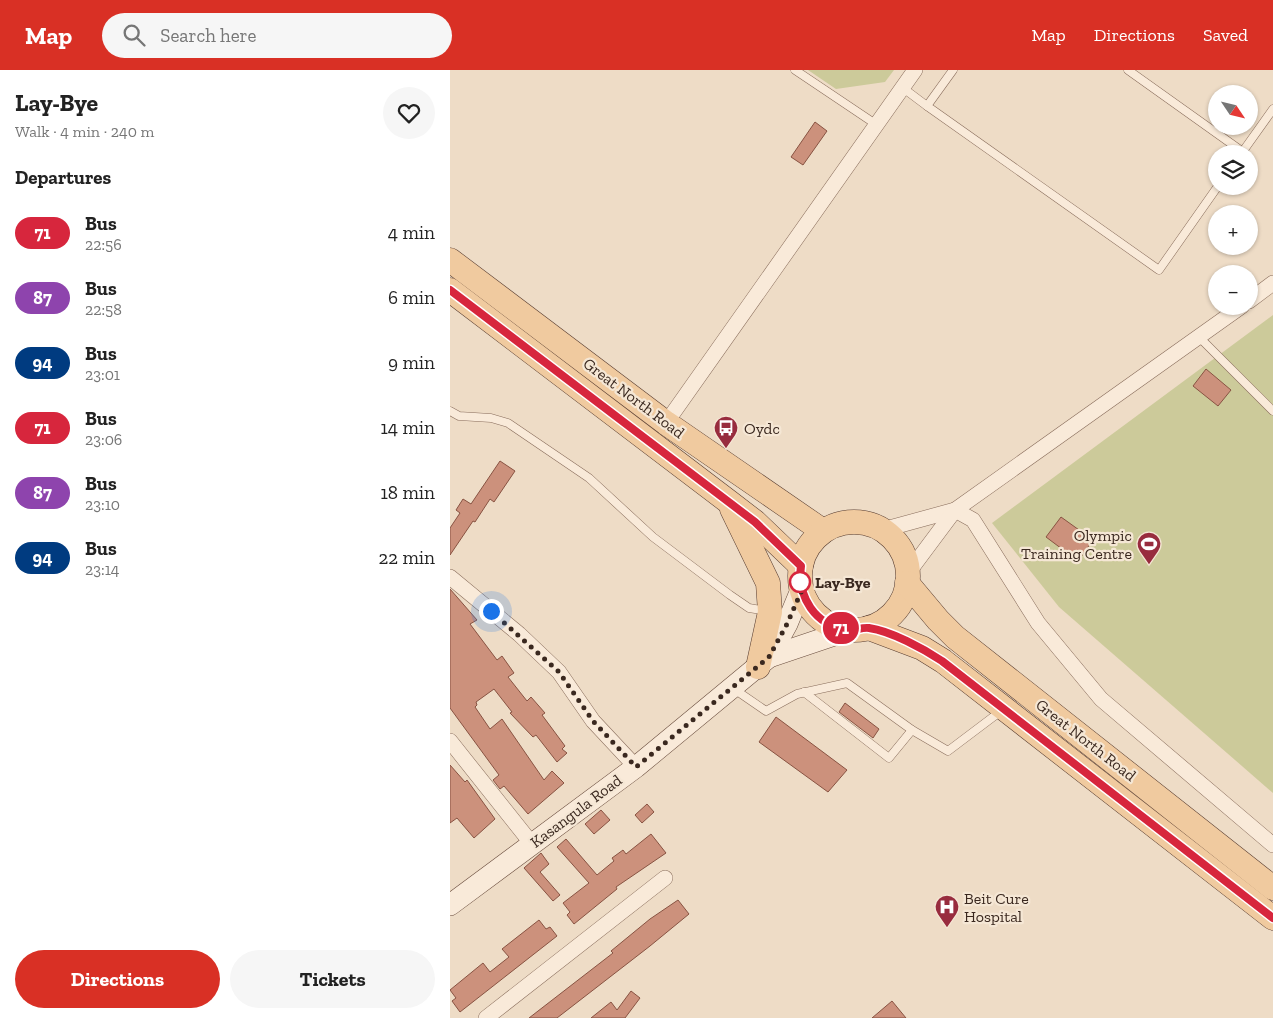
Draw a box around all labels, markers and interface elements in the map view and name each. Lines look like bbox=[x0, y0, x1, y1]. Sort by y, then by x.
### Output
search box bbox=[102, 13, 452, 58]
text: Map bbox=[25, 21, 72, 50]
icon: search bbox=[120, 21, 148, 49]
text: Search here bbox=[160, 24, 257, 47]
text: Map bbox=[1031, 24, 1066, 46]
text: Directions bbox=[1094, 24, 1175, 46]
text: Saved bbox=[1203, 24, 1248, 46]
north arrow bbox=[1208, 85, 1258, 135]
map controls bbox=[1208, 85, 1258, 315]
button: heart bbox=[383, 87, 435, 139]
text: Lay-Bye bbox=[15, 88, 98, 117]
text: Walk · 4 min · 240 m bbox=[15, 122, 154, 141]
button: layers bbox=[1208, 145, 1258, 195]
text: Departures bbox=[15, 166, 111, 189]
button: + bbox=[1208, 205, 1258, 255]
text: Bus bbox=[85, 212, 117, 235]
text: 4 min bbox=[388, 221, 435, 244]
text: 71 bbox=[34, 222, 51, 244]
text: 22:56 bbox=[85, 235, 122, 254]
button: − bbox=[1208, 265, 1258, 315]
text: Bus bbox=[85, 277, 117, 300]
text: 6 min bbox=[388, 286, 435, 309]
text: 87 bbox=[33, 287, 52, 309]
text: 22:58 bbox=[85, 300, 122, 319]
text: Bus bbox=[85, 342, 117, 365]
text: 9 min bbox=[388, 351, 435, 374]
text: 94 bbox=[33, 352, 52, 374]
street label: Great North Road bbox=[580, 354, 689, 442]
text: 23:01 bbox=[85, 365, 120, 384]
text: Bus bbox=[85, 407, 117, 430]
bus stop icon: Oydc bbox=[713, 415, 739, 449]
text: 14 min bbox=[381, 416, 435, 439]
text: 71 bbox=[34, 417, 51, 439]
place label: Oydc bbox=[744, 419, 780, 438]
text: 23:06 bbox=[85, 430, 122, 449]
text: Bus bbox=[85, 472, 117, 495]
text: 18 min bbox=[381, 481, 435, 504]
text: 87 bbox=[33, 482, 52, 504]
text: 23:10 bbox=[85, 495, 120, 514]
place label: Olympic Training Centre bbox=[1021, 526, 1132, 563]
sports icon: Olympic Training Centre bbox=[1136, 531, 1162, 565]
text: Bus bbox=[85, 537, 117, 560]
text: 22 min bbox=[379, 546, 435, 569]
text: 94 bbox=[33, 547, 52, 569]
text: 23:14 bbox=[85, 560, 119, 579]
marker: Lay-Bye bbox=[789, 571, 811, 593]
place label: Lay-Bye bbox=[815, 573, 871, 592]
your location bbox=[479, 599, 504, 624]
line badge: 71 bbox=[818, 612, 864, 644]
text: 71 bbox=[833, 617, 849, 639]
street label: Great North Road bbox=[1032, 695, 1140, 785]
street label: Kasangula Road bbox=[526, 770, 626, 852]
place label: Beit Cure Hospital bbox=[964, 889, 1029, 926]
hospital icon: Beit Cure Hospital bbox=[934, 894, 960, 928]
button: Directions bbox=[15, 950, 220, 1008]
button: Tickets bbox=[230, 950, 435, 1008]

